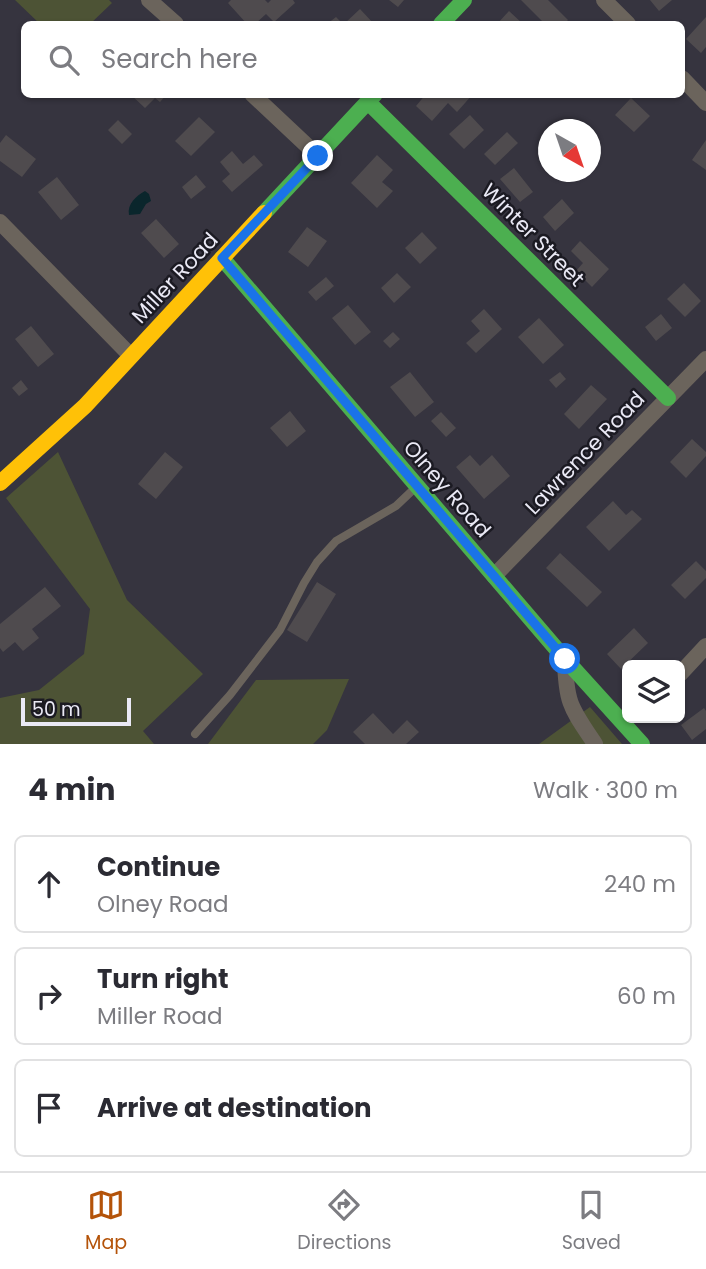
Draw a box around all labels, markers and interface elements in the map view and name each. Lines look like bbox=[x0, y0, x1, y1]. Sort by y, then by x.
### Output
search box bbox=[21, 21, 685, 98]
icon: search bbox=[45, 41, 83, 79]
text: Search here bbox=[101, 41, 258, 77]
north arrow bbox=[538, 119, 601, 182]
route end bbox=[302, 140, 333, 171]
street label: Winter Street bbox=[475, 177, 591, 293]
street label: Miller Road bbox=[125, 226, 224, 329]
street label: Lawrence Road bbox=[518, 385, 651, 521]
street label: Olney Road bbox=[397, 434, 498, 544]
route start bbox=[549, 643, 580, 674]
map controls bbox=[622, 660, 685, 723]
button: layers bbox=[622, 660, 685, 723]
scale bar bbox=[21, 695, 131, 727]
text: 50 m bbox=[32, 696, 81, 723]
text: 4 min bbox=[28, 768, 116, 811]
text: Walk · 300 m bbox=[533, 774, 678, 806]
text: Continue bbox=[97, 849, 220, 885]
icon: ahead bbox=[30, 865, 68, 903]
text: 240 m bbox=[604, 868, 676, 900]
text: Olney Road bbox=[97, 888, 229, 920]
text: Turn right bbox=[97, 961, 229, 997]
icon: right bbox=[30, 977, 68, 1015]
text: 60 m bbox=[617, 980, 676, 1012]
text: Miller Road bbox=[97, 1000, 223, 1032]
icon: arrive bbox=[30, 1089, 68, 1127]
text: Arrive at destination bbox=[97, 1090, 372, 1126]
tab: Map bbox=[85, 1186, 127, 1257]
tab: Directions bbox=[297, 1186, 392, 1257]
tab: Saved bbox=[562, 1186, 621, 1257]

